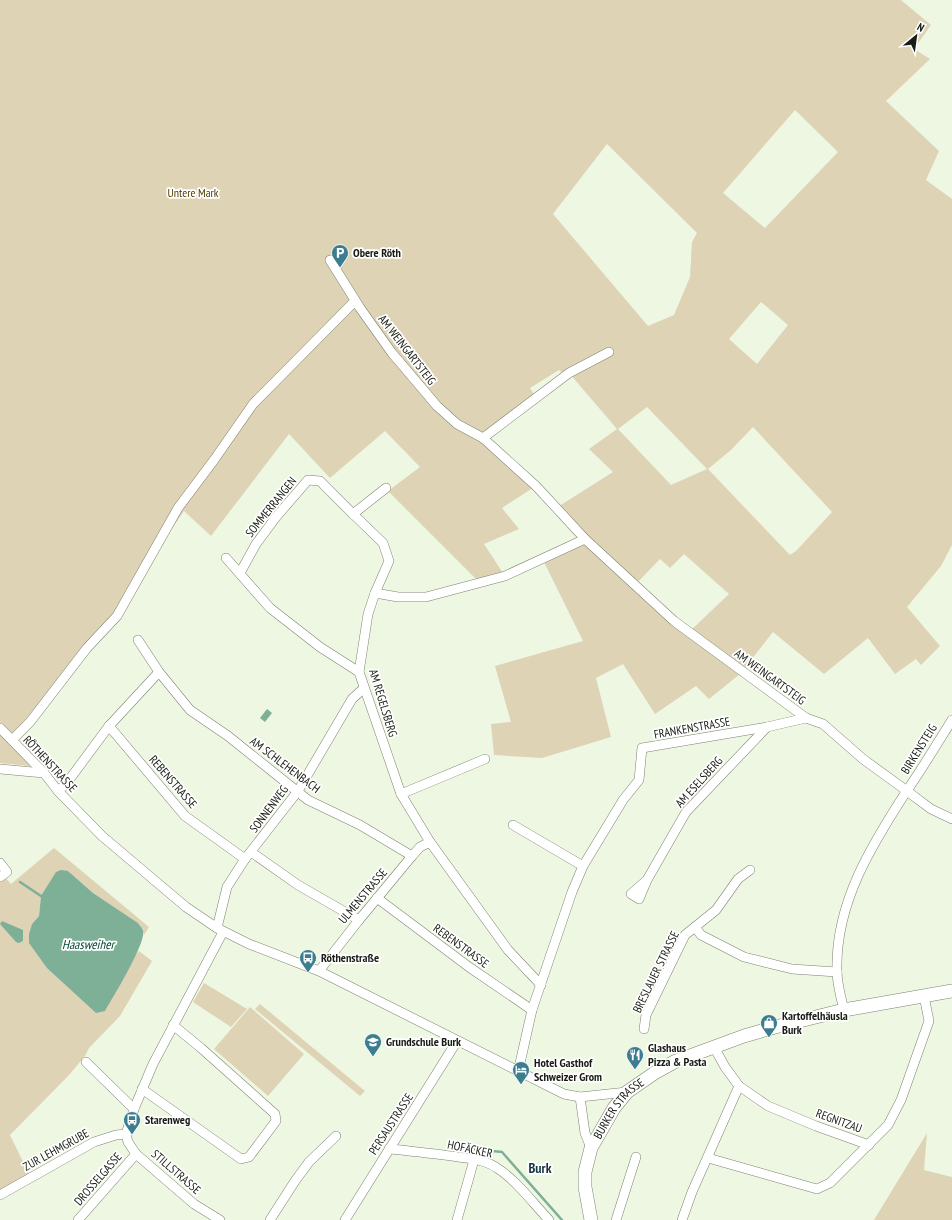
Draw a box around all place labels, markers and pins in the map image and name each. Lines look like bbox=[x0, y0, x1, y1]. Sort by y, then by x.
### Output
parking icon: Obere Röth bbox=[330, 243, 350, 268]
place label: Obere Röth bbox=[353, 245, 401, 260]
bus stop icon: Röthenstraße bbox=[298, 948, 318, 973]
place label: Röthenstraße bbox=[321, 950, 379, 965]
place label: Kartoffelhäusla Burk bbox=[782, 1008, 848, 1037]
shop icon: Kartoffelhäusla Burk bbox=[759, 1013, 779, 1038]
school or university icon: Grundschule Burk bbox=[363, 1032, 383, 1057]
place label: Grundschule Burk bbox=[386, 1034, 461, 1049]
place label: Glashaus Pizza & Pasta bbox=[648, 1040, 707, 1069]
restaurant icon: Glashaus Pizza & Pasta bbox=[625, 1045, 645, 1070]
place label: Hotel Gasthof Schweizer Grom bbox=[534, 1055, 602, 1084]
hotel icon: Hotel Gasthof Schweizer Grom bbox=[511, 1060, 531, 1085]
bus stop icon: Starenweg bbox=[122, 1110, 142, 1135]
place label: Starenweg bbox=[145, 1112, 190, 1127]

